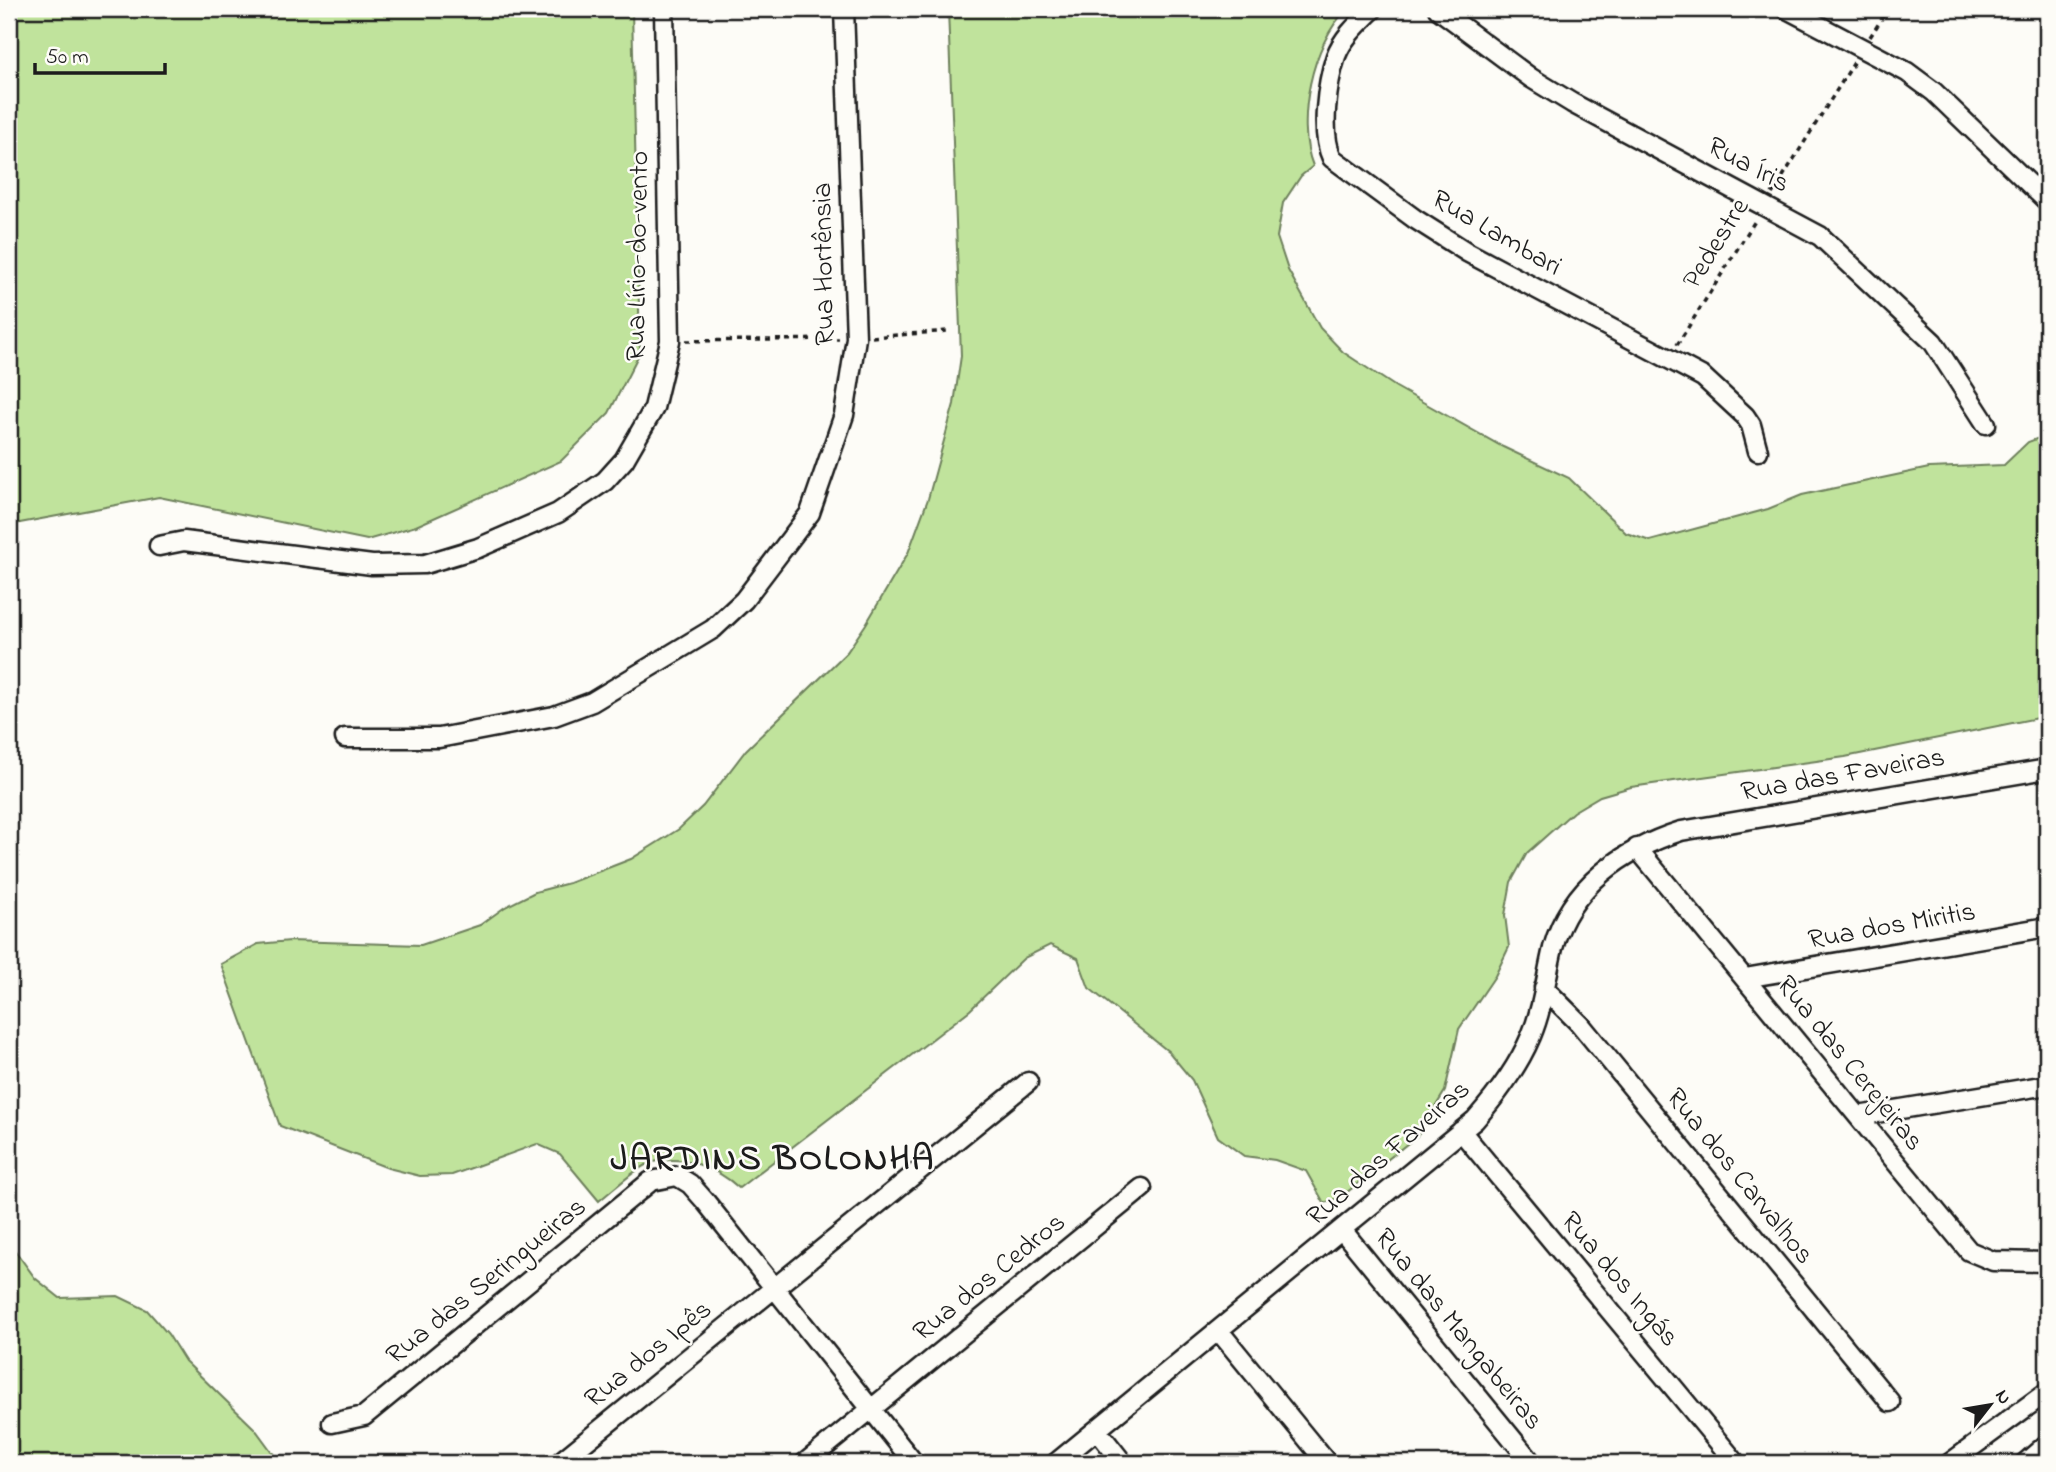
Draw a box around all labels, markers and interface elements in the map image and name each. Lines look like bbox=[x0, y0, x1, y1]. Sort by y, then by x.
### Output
scale bar bbox=[35, 32, 164, 76]
text: 50 m bbox=[46, 43, 89, 73]
street label: Rua Íris bbox=[1699, 127, 1797, 205]
street label: Rua Lírio-do-vento bbox=[617, 150, 661, 362]
street label: Rua Lambari bbox=[1423, 180, 1569, 288]
street label: Rua Hortênsia bbox=[803, 182, 847, 346]
street label: Pedestre bbox=[1673, 190, 1761, 297]
street label: Rua das Faveiras bbox=[1738, 738, 1948, 814]
street label: Rua dos Miritis bbox=[1805, 892, 1979, 962]
street label: Rua das Cerejeiras bbox=[1765, 967, 1933, 1161]
street label: Rua das Faveiras bbox=[1298, 1071, 1480, 1237]
street label: Rua dos Carvalhos bbox=[1655, 1080, 1823, 1274]
district label: JARDINS BOLONHA bbox=[611, 1135, 935, 1186]
street label: Rua das Seringueiras bbox=[378, 1188, 596, 1376]
street label: Rua dos Cedros bbox=[905, 1203, 1075, 1353]
street label: Rua dos Ingás bbox=[1550, 1203, 1688, 1357]
street label: Rua das Mangabeiras bbox=[1363, 1220, 1553, 1440]
street label: Rua dos Ipês bbox=[576, 1291, 722, 1419]
north arrow bbox=[1954, 1370, 2024, 1440]
text: N bbox=[1988, 1385, 2017, 1410]

